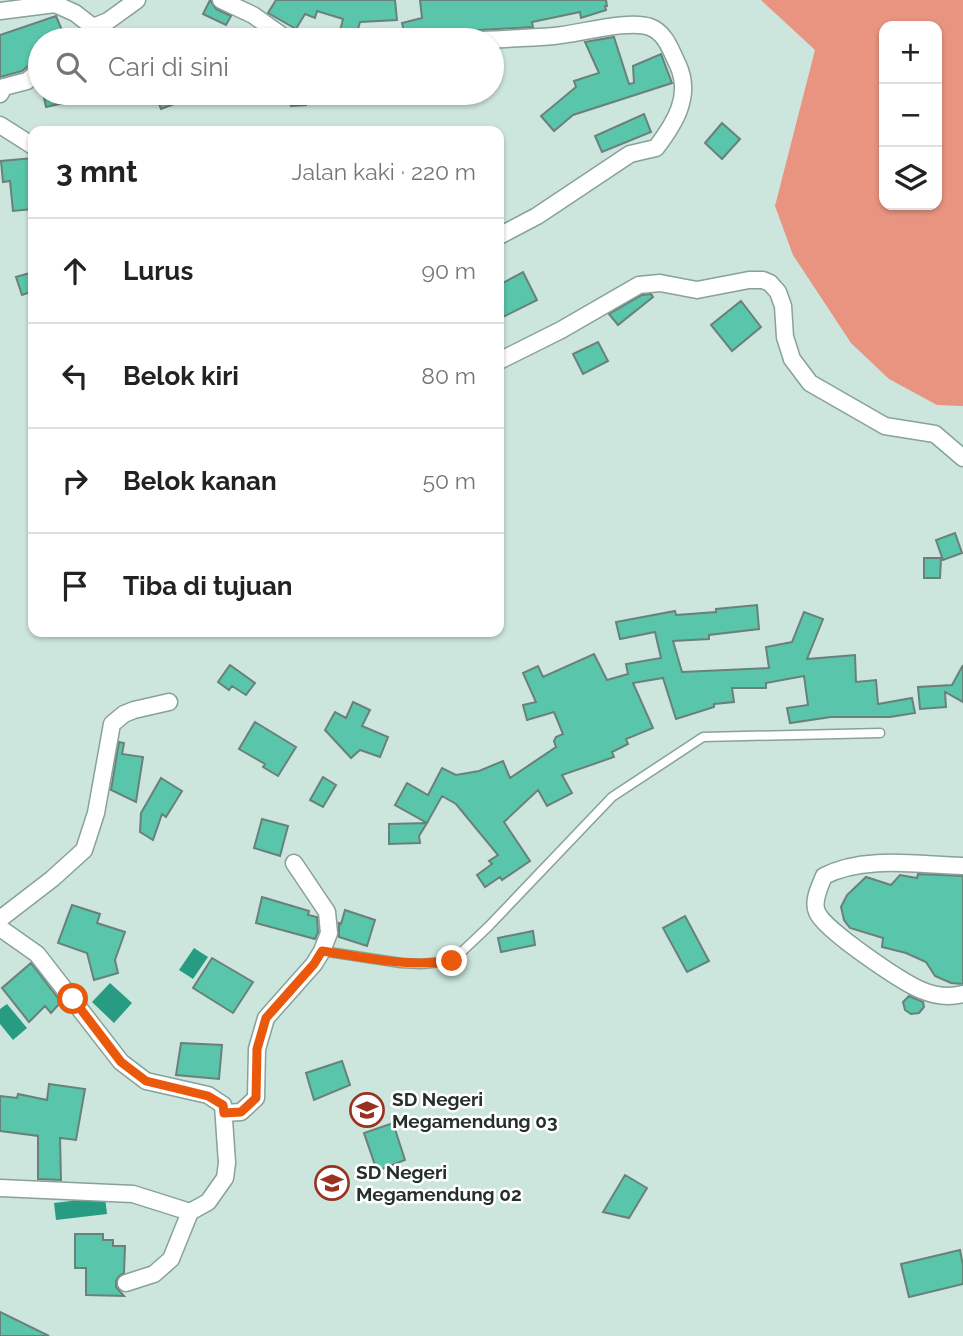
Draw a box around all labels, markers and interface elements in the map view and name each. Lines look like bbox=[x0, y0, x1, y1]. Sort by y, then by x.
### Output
map controls bbox=[879, 21, 942, 210]
button: + bbox=[879, 21, 942, 84]
search box bbox=[28, 28, 504, 105]
icon: search bbox=[52, 48, 90, 86]
text: Cari di sini bbox=[108, 52, 229, 82]
button: − bbox=[879, 84, 942, 147]
button: layers bbox=[879, 147, 942, 210]
text: 3 mnt bbox=[56, 154, 137, 189]
text: Jalan kaki · 220 m bbox=[292, 158, 476, 185]
icon: ahead bbox=[56, 252, 94, 290]
text: Lurus bbox=[123, 256, 193, 286]
text: 90 m bbox=[421, 257, 476, 284]
icon: left bbox=[56, 357, 94, 395]
text: Belok kiri bbox=[123, 361, 239, 391]
text: 80 m bbox=[421, 362, 476, 389]
icon: right bbox=[56, 462, 94, 500]
text: Belok kanan bbox=[123, 466, 277, 496]
text: 50 m bbox=[422, 467, 476, 494]
icon: arrive bbox=[56, 567, 94, 605]
text: Tiba di tujuan bbox=[123, 571, 293, 601]
route end bbox=[436, 945, 467, 976]
route start bbox=[57, 983, 88, 1014]
place label: SD Negeri Megamendung 03 bbox=[392, 1088, 558, 1132]
school or university icon: SD Negeri Megamendung 03 bbox=[348, 1091, 386, 1129]
place label: SD Negeri Megamendung 02 bbox=[356, 1161, 522, 1205]
school or university icon: SD Negeri Megamendung 02 bbox=[313, 1164, 351, 1202]

